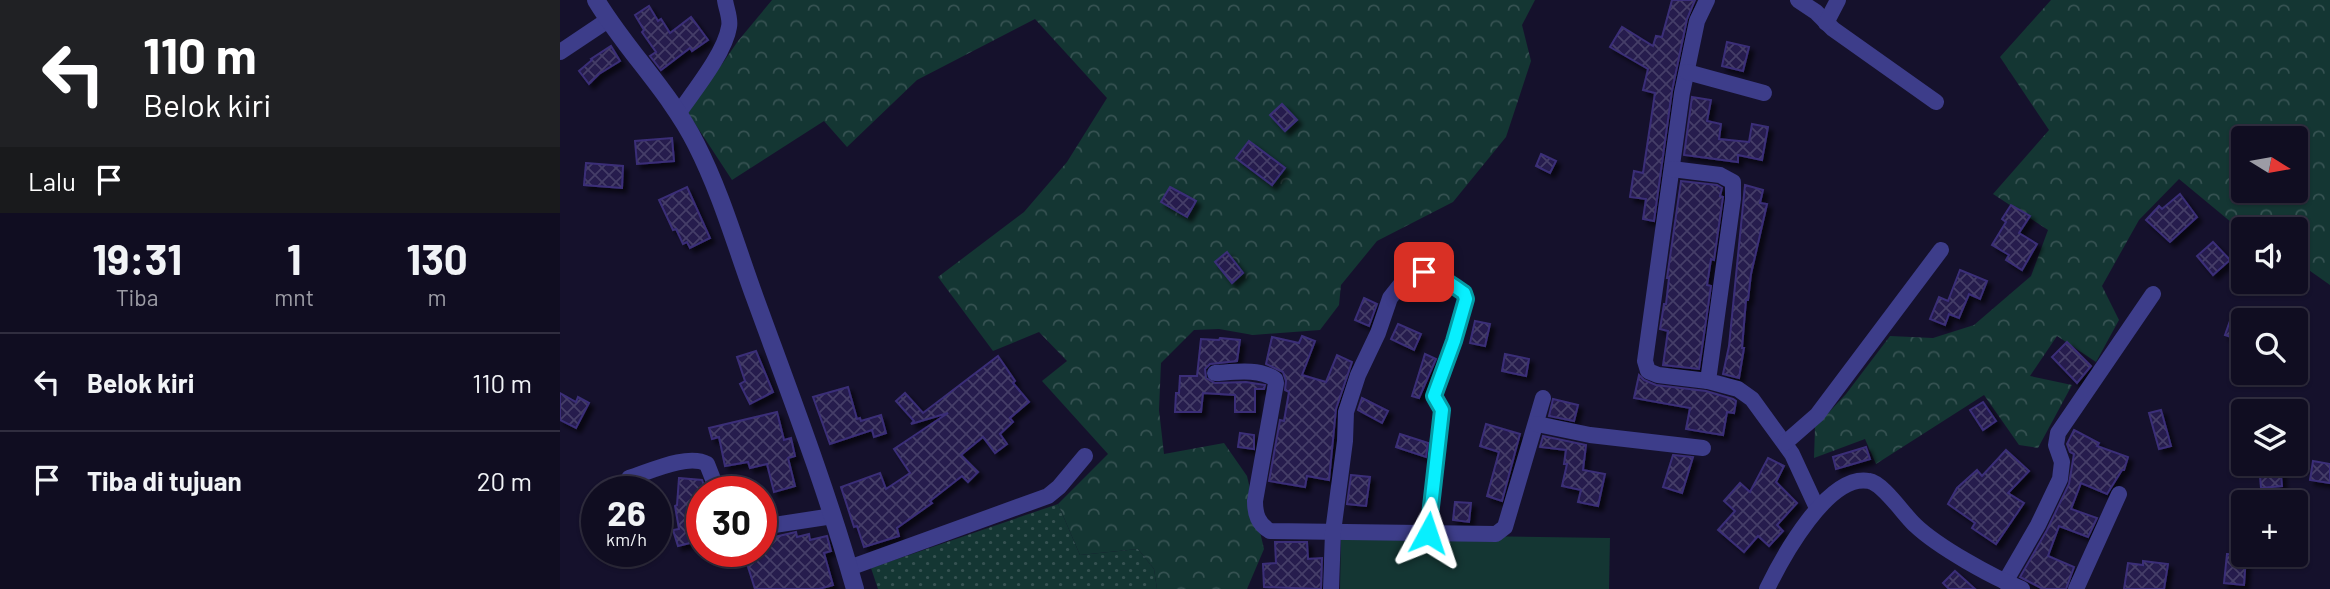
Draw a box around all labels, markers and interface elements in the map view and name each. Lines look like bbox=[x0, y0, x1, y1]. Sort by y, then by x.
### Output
text: 110 m bbox=[143, 25, 257, 84]
icon: left bbox=[28, 28, 119, 119]
text: Belok kiri bbox=[143, 85, 271, 123]
north arrow bbox=[2231, 126, 2308, 203]
map controls bbox=[2231, 126, 2308, 567]
icon: arrive bbox=[90, 161, 128, 199]
text: Lalu bbox=[28, 165, 76, 196]
button: sound bbox=[2231, 217, 2308, 294]
text: 19:31 bbox=[92, 233, 182, 283]
text: 1 bbox=[287, 233, 302, 283]
text: 130 bbox=[406, 233, 468, 283]
pin bbox=[1394, 242, 1454, 302]
icon: arrive bbox=[1405, 253, 1443, 291]
text: Tiba bbox=[116, 283, 159, 311]
text: mnt bbox=[274, 283, 314, 311]
text: m bbox=[428, 283, 447, 311]
button: search bbox=[2231, 308, 2308, 385]
icon: left bbox=[28, 363, 66, 401]
text: Belok kiri bbox=[87, 367, 194, 398]
text: 110 m bbox=[472, 367, 532, 398]
button: layers bbox=[2231, 399, 2308, 476]
icon: arrive bbox=[28, 461, 66, 499]
text: Tiba di tujuan bbox=[87, 465, 242, 496]
text: 20 m bbox=[477, 465, 532, 496]
speed limit sign: 30 bbox=[686, 476, 777, 567]
button: + bbox=[2231, 490, 2308, 567]
text: 26 bbox=[607, 491, 646, 533]
position arrow bbox=[1391, 496, 1465, 570]
text: km/h bbox=[606, 528, 647, 550]

